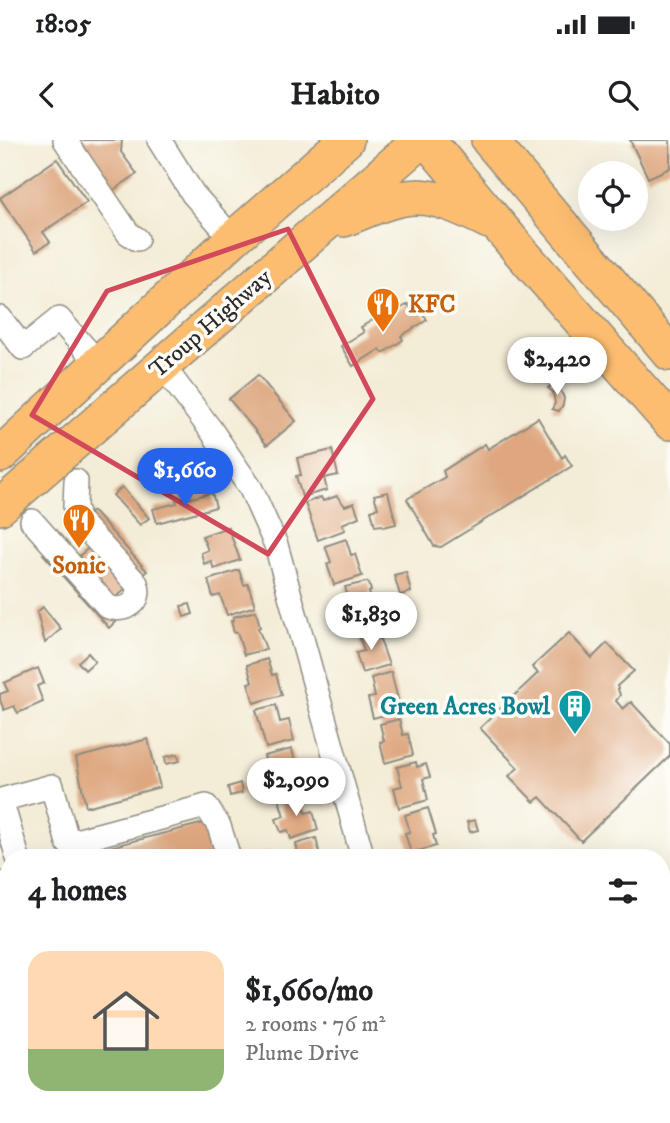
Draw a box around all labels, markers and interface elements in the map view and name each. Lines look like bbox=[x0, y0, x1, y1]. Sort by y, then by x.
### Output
text: 18:05 bbox=[35, 8, 91, 41]
text: Habito bbox=[290, 75, 380, 115]
icon: back bbox=[28, 76, 66, 114]
icon: search bbox=[604, 76, 642, 114]
map controls bbox=[578, 161, 648, 231]
button: locate bbox=[578, 161, 648, 231]
street label: Troup Highway bbox=[143, 262, 278, 385]
restaurant icon: KFC bbox=[364, 285, 402, 334]
place label: KFC bbox=[408, 290, 456, 320]
pin: $2,420 bbox=[500, 338, 614, 397]
text: $2,420 bbox=[523, 345, 591, 374]
pin: $1,660 bbox=[128, 448, 242, 508]
text: $1,660 bbox=[153, 456, 217, 485]
restaurant icon: Sonic bbox=[60, 501, 98, 550]
place label: Sonic bbox=[52, 551, 106, 581]
pin: $1,830 bbox=[314, 592, 428, 652]
text: $1,830 bbox=[341, 600, 401, 629]
building icon: Green Acres Bowl bbox=[556, 687, 594, 736]
place label: Green Acres Bowl bbox=[380, 692, 551, 722]
pin: $2,090 bbox=[239, 758, 353, 818]
text: $2,090 bbox=[263, 766, 329, 795]
icon: filters bbox=[604, 872, 642, 910]
text: 4 homes bbox=[28, 873, 127, 910]
text: $1,660/mo bbox=[245, 973, 373, 1010]
icon: home bbox=[84, 979, 168, 1063]
text: 2 rooms · 76 m² bbox=[245, 1010, 385, 1039]
text: Plume Drive bbox=[245, 1039, 359, 1068]

